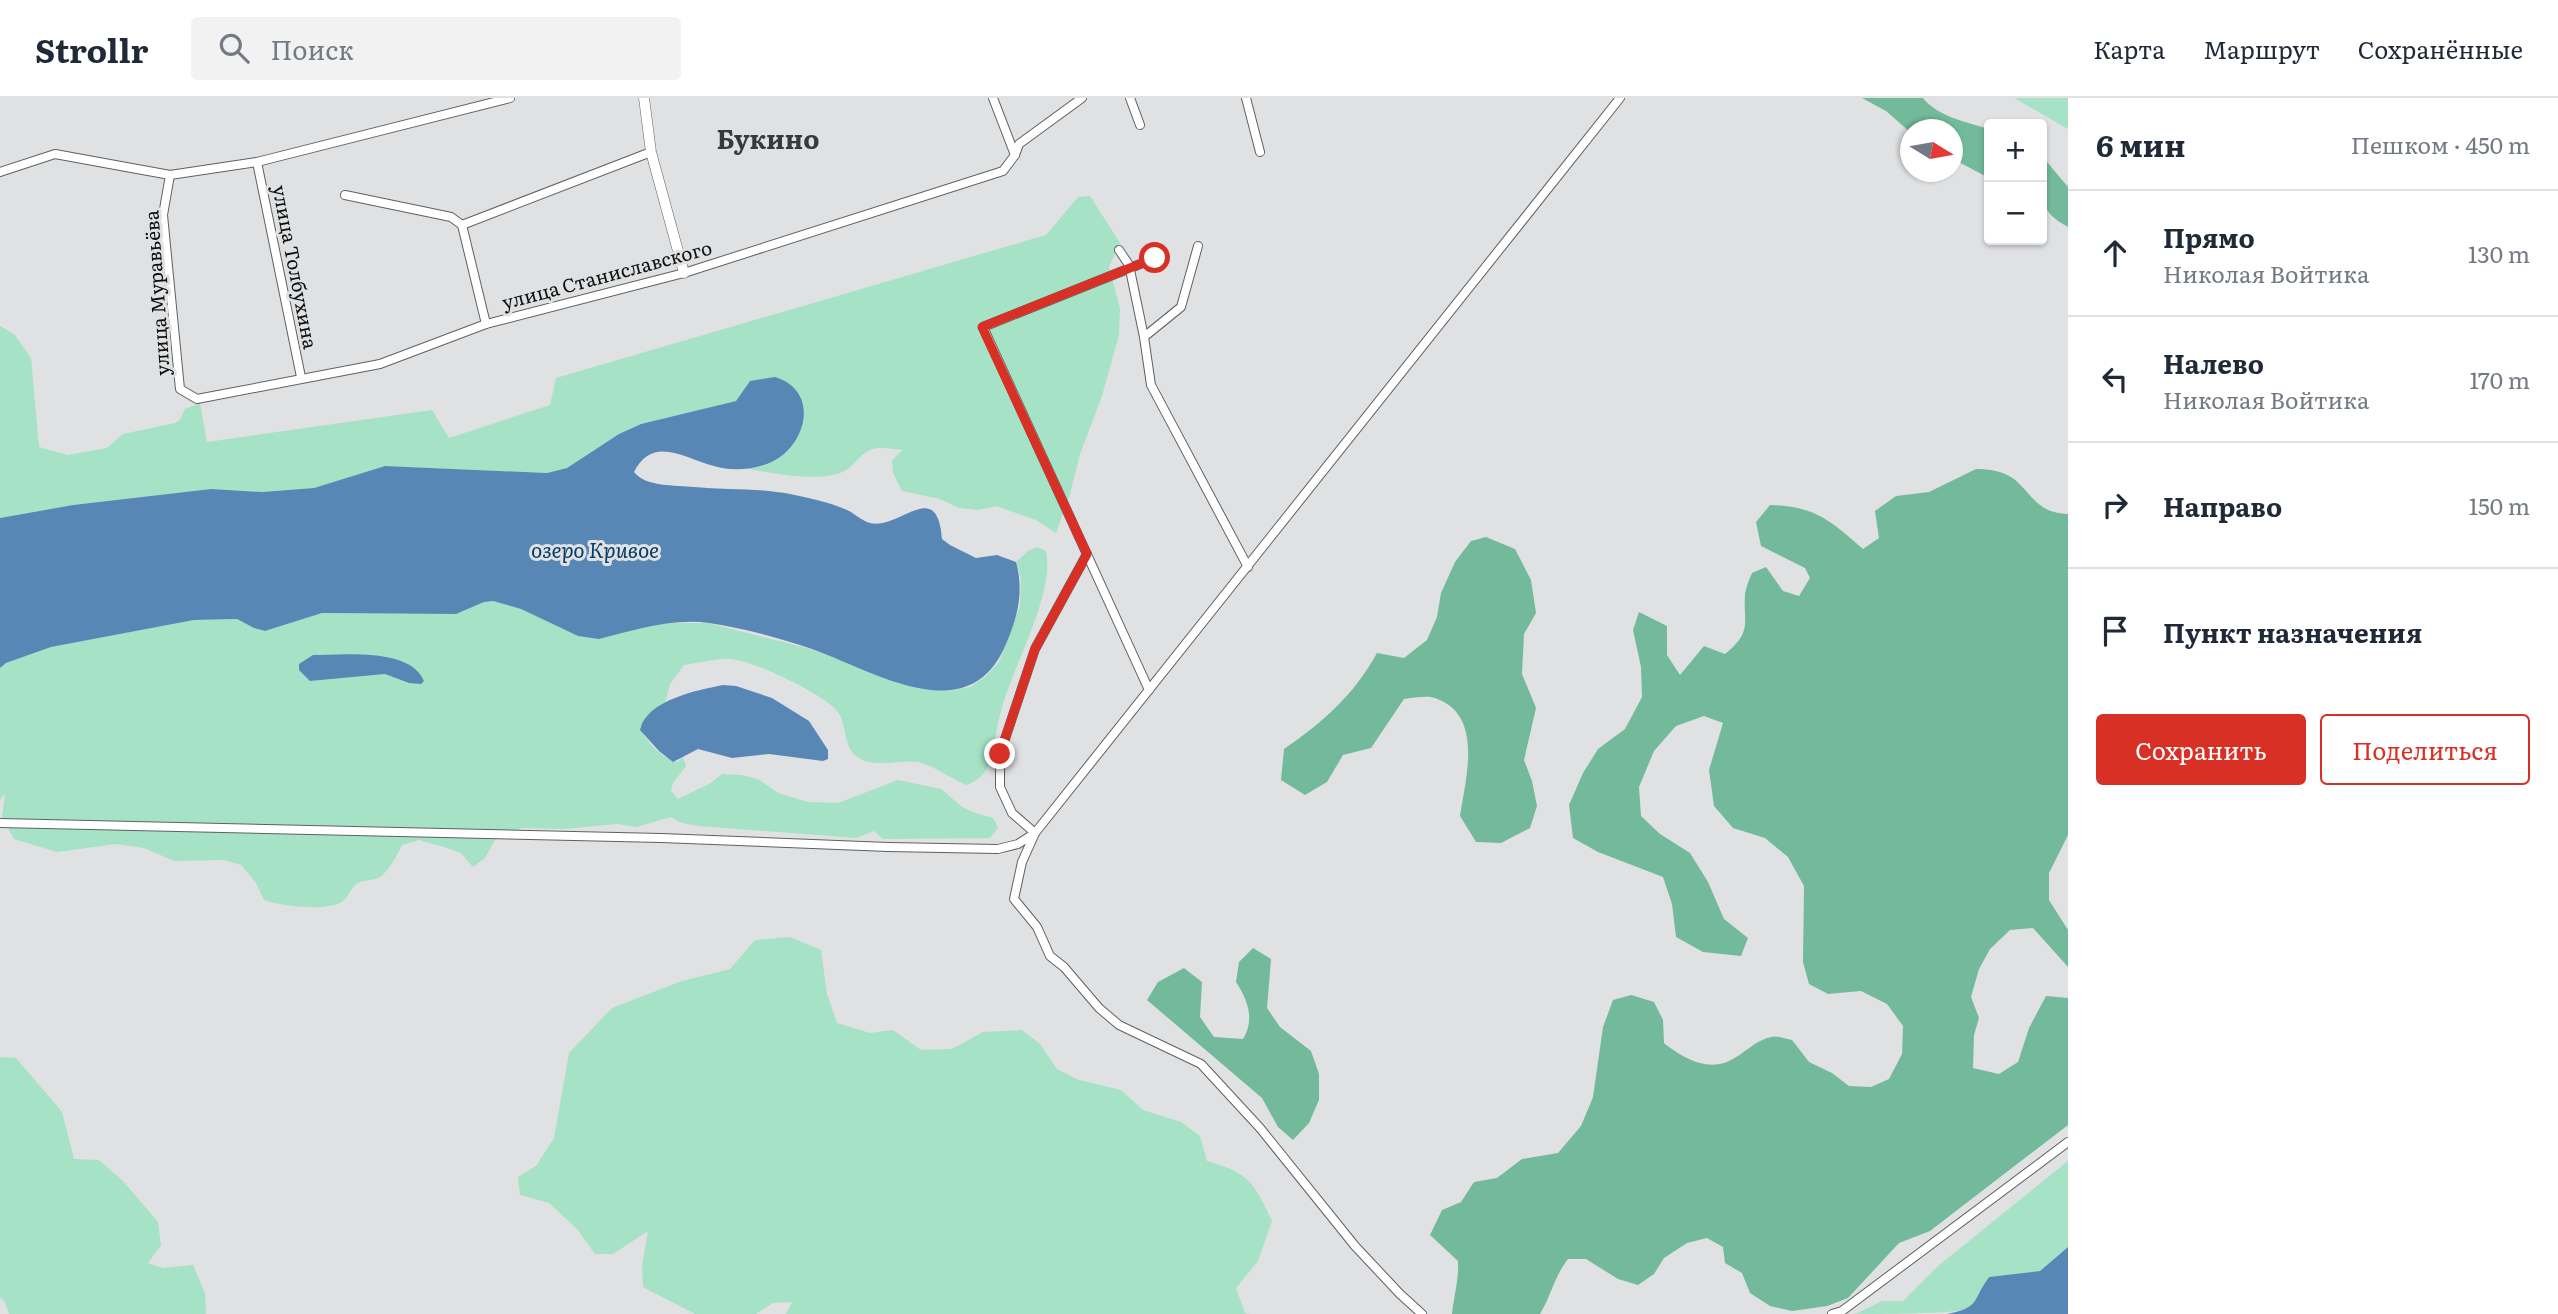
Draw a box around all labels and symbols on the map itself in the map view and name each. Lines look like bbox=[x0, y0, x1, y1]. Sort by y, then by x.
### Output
district label: Букино bbox=[717, 118, 819, 157]
north arrow bbox=[1900, 119, 1963, 182]
street label: улица Толбухина bbox=[266, 183, 326, 352]
street label: улица Муравьёва bbox=[136, 209, 176, 377]
street label: улица Станиславского bbox=[499, 233, 715, 316]
route start bbox=[1139, 242, 1170, 273]
water label: озеро Кривое bbox=[531, 533, 659, 564]
route end bbox=[984, 738, 1015, 769]

